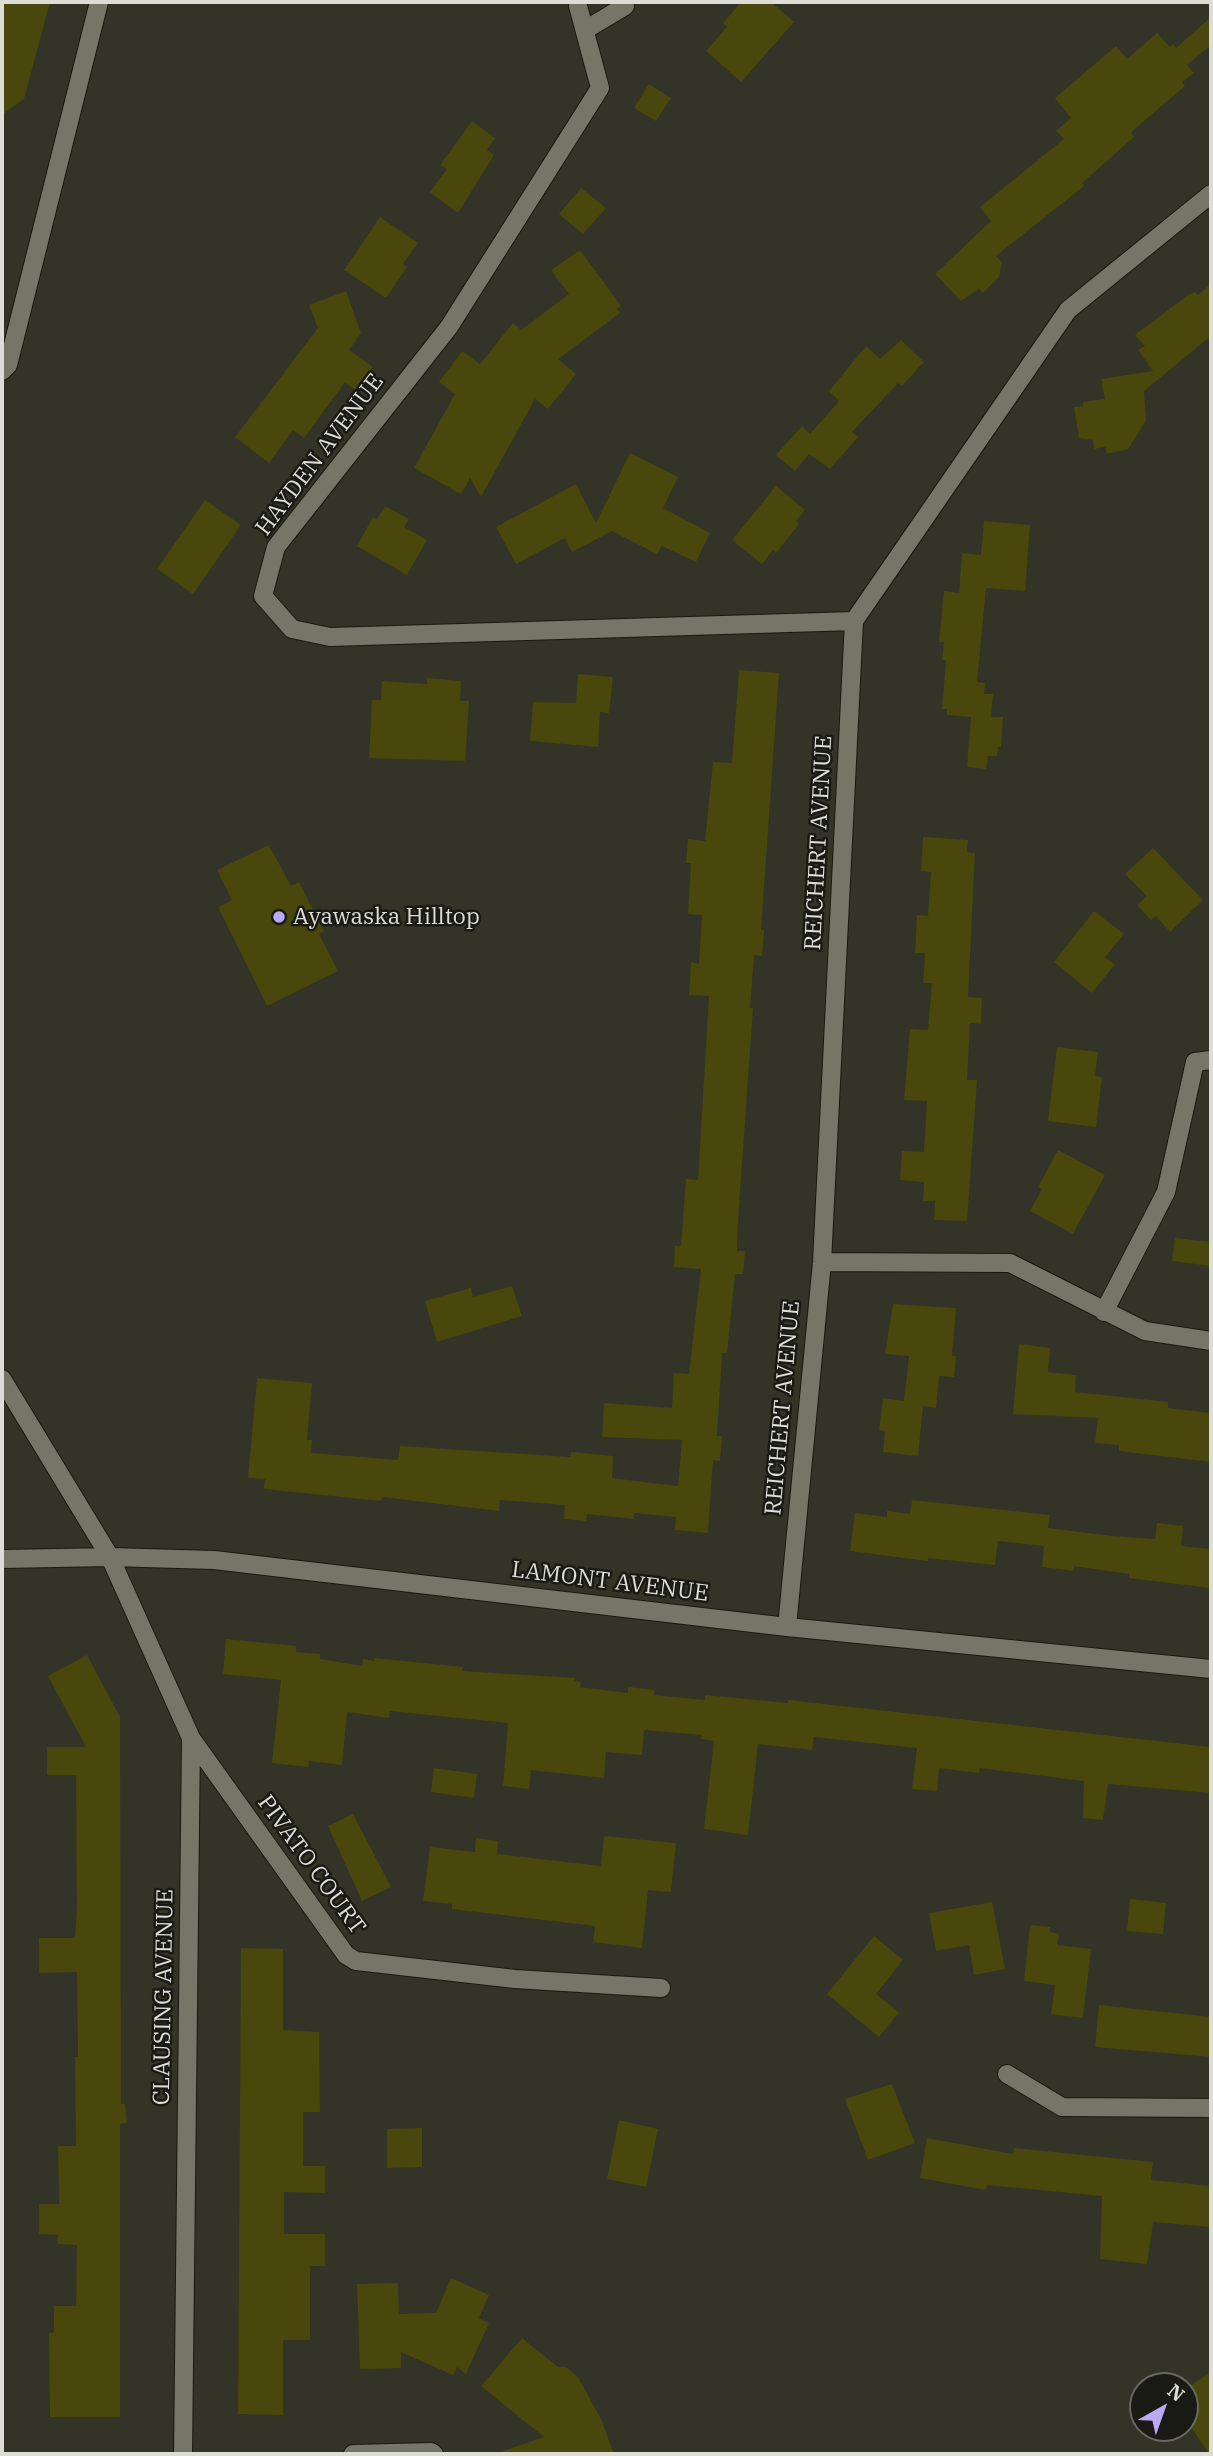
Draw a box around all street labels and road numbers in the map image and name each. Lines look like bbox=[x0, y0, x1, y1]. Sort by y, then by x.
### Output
street label: HAYDEN AVENUE bbox=[250, 369, 390, 541]
street label: REICHERT AVENUE bbox=[800, 735, 838, 951]
street label: REICHERT AVENUE bbox=[760, 1300, 806, 1516]
street label: LAMONT AVENUE bbox=[510, 1556, 710, 1608]
street label: PIVATO COURT bbox=[251, 1790, 371, 1940]
street label: CLAUSING AVENUE bbox=[148, 1889, 180, 2105]

